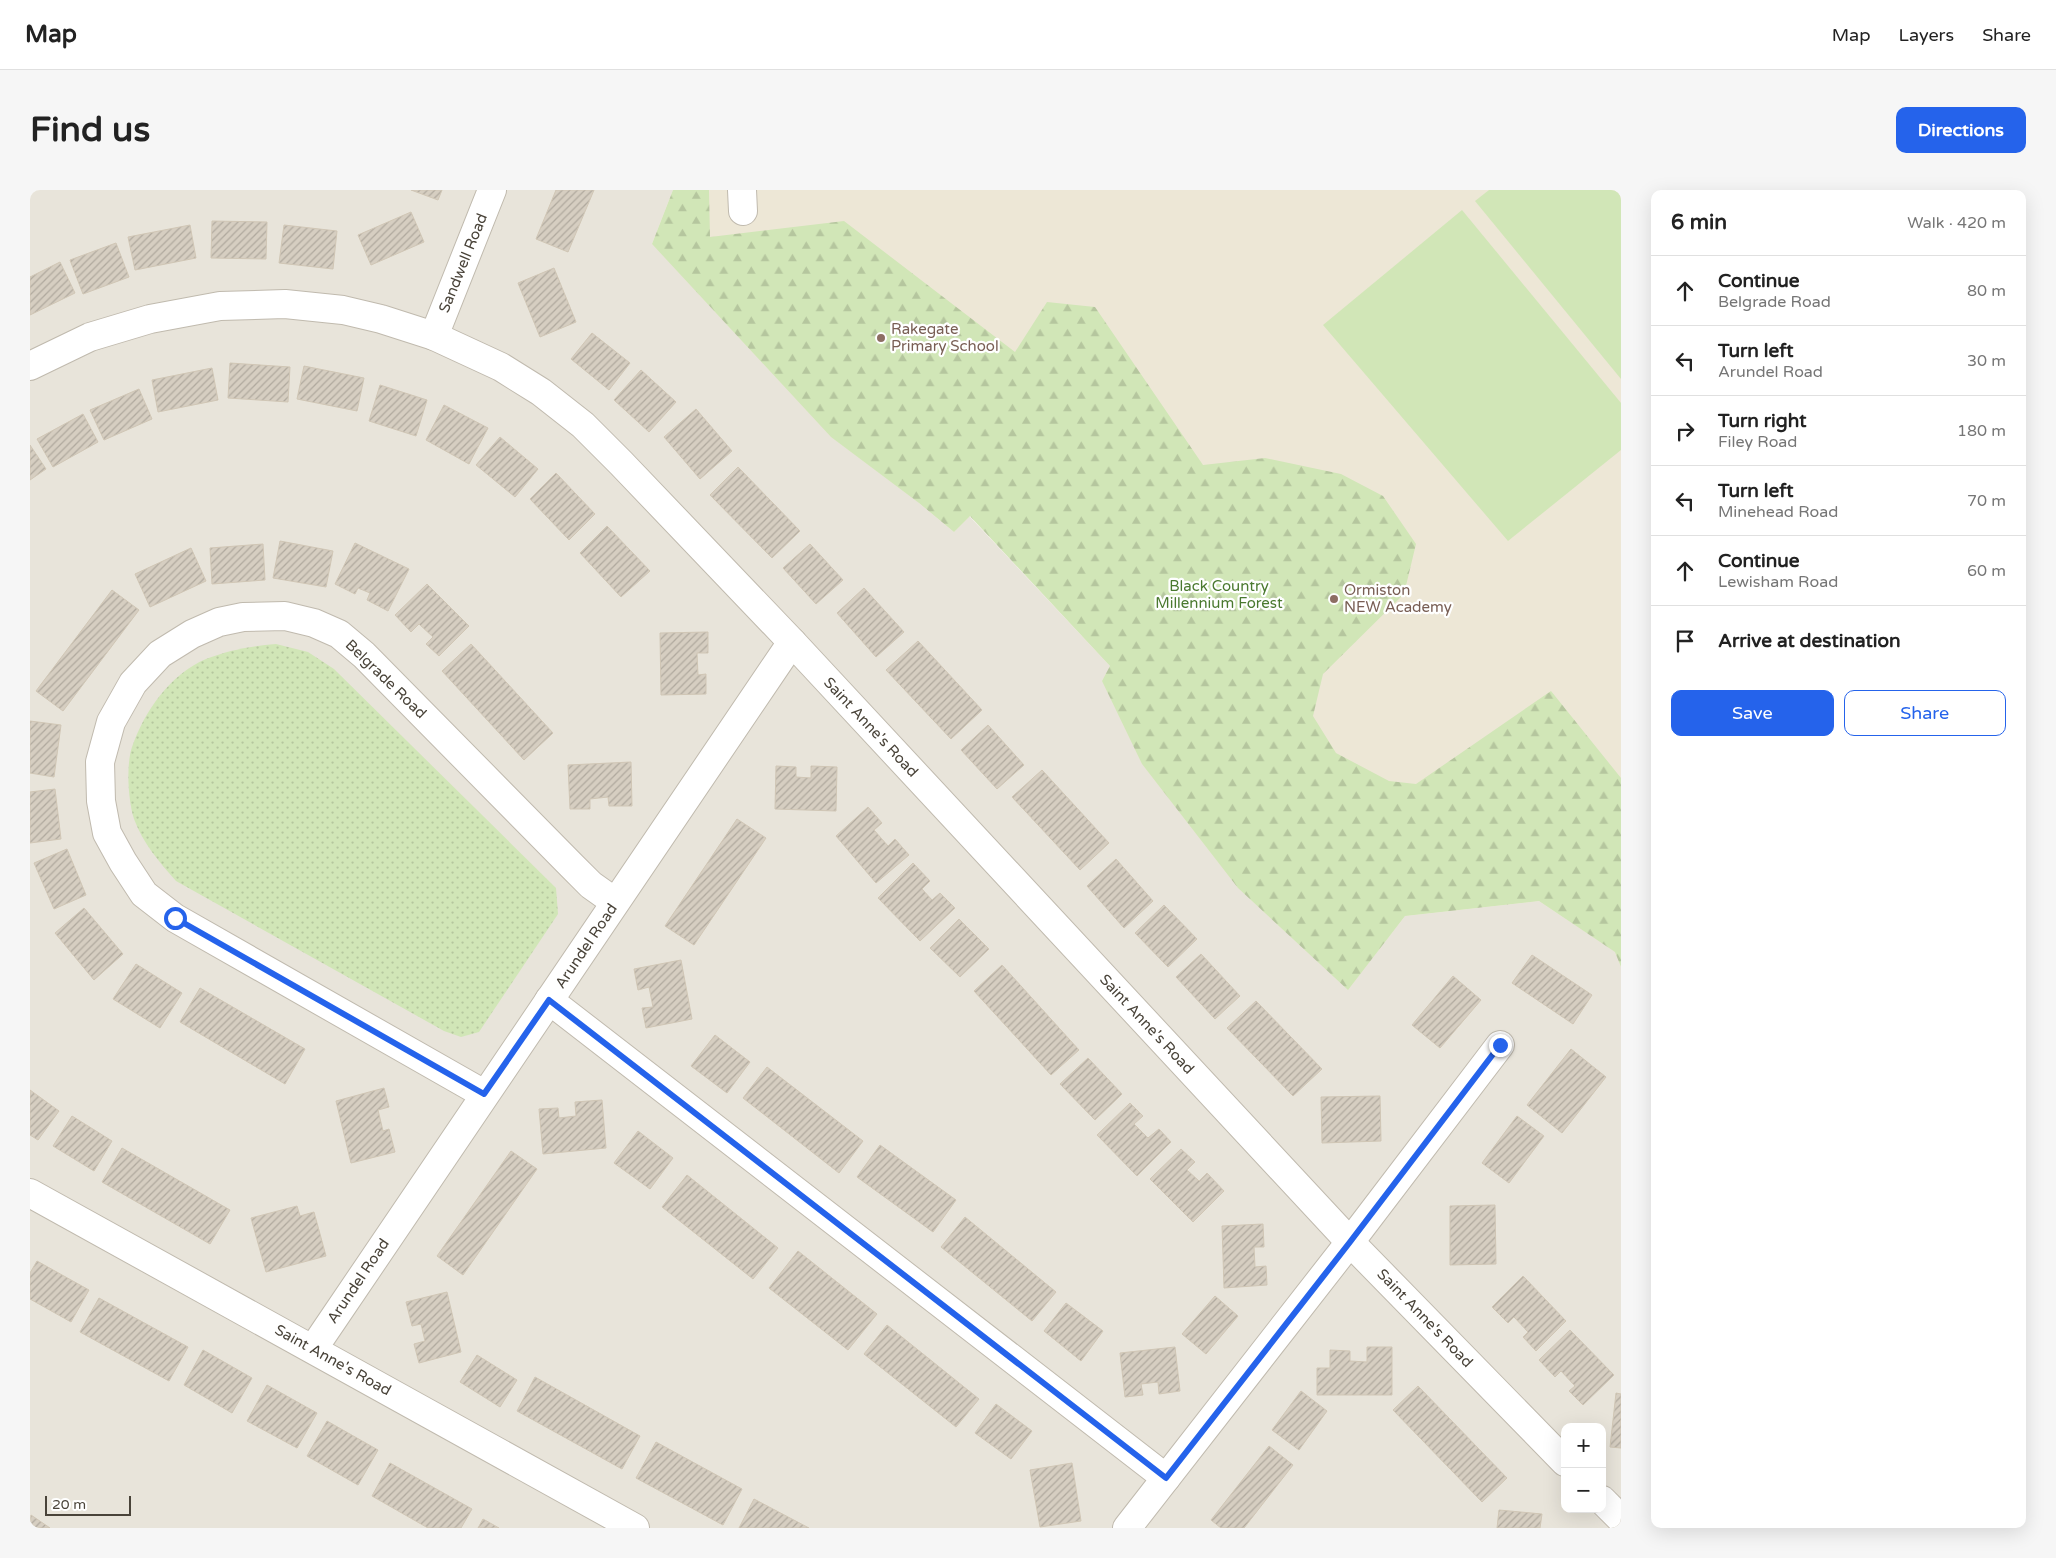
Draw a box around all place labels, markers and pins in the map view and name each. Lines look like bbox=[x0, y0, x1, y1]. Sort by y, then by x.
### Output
place label: Rakegate Primary School bbox=[891, 320, 999, 355]
marker: Rakegate Primary School bbox=[875, 332, 887, 344]
place label: Ormiston NEW Academy bbox=[1344, 581, 1452, 616]
marker: Ormiston NEW Academy bbox=[1328, 593, 1340, 605]

